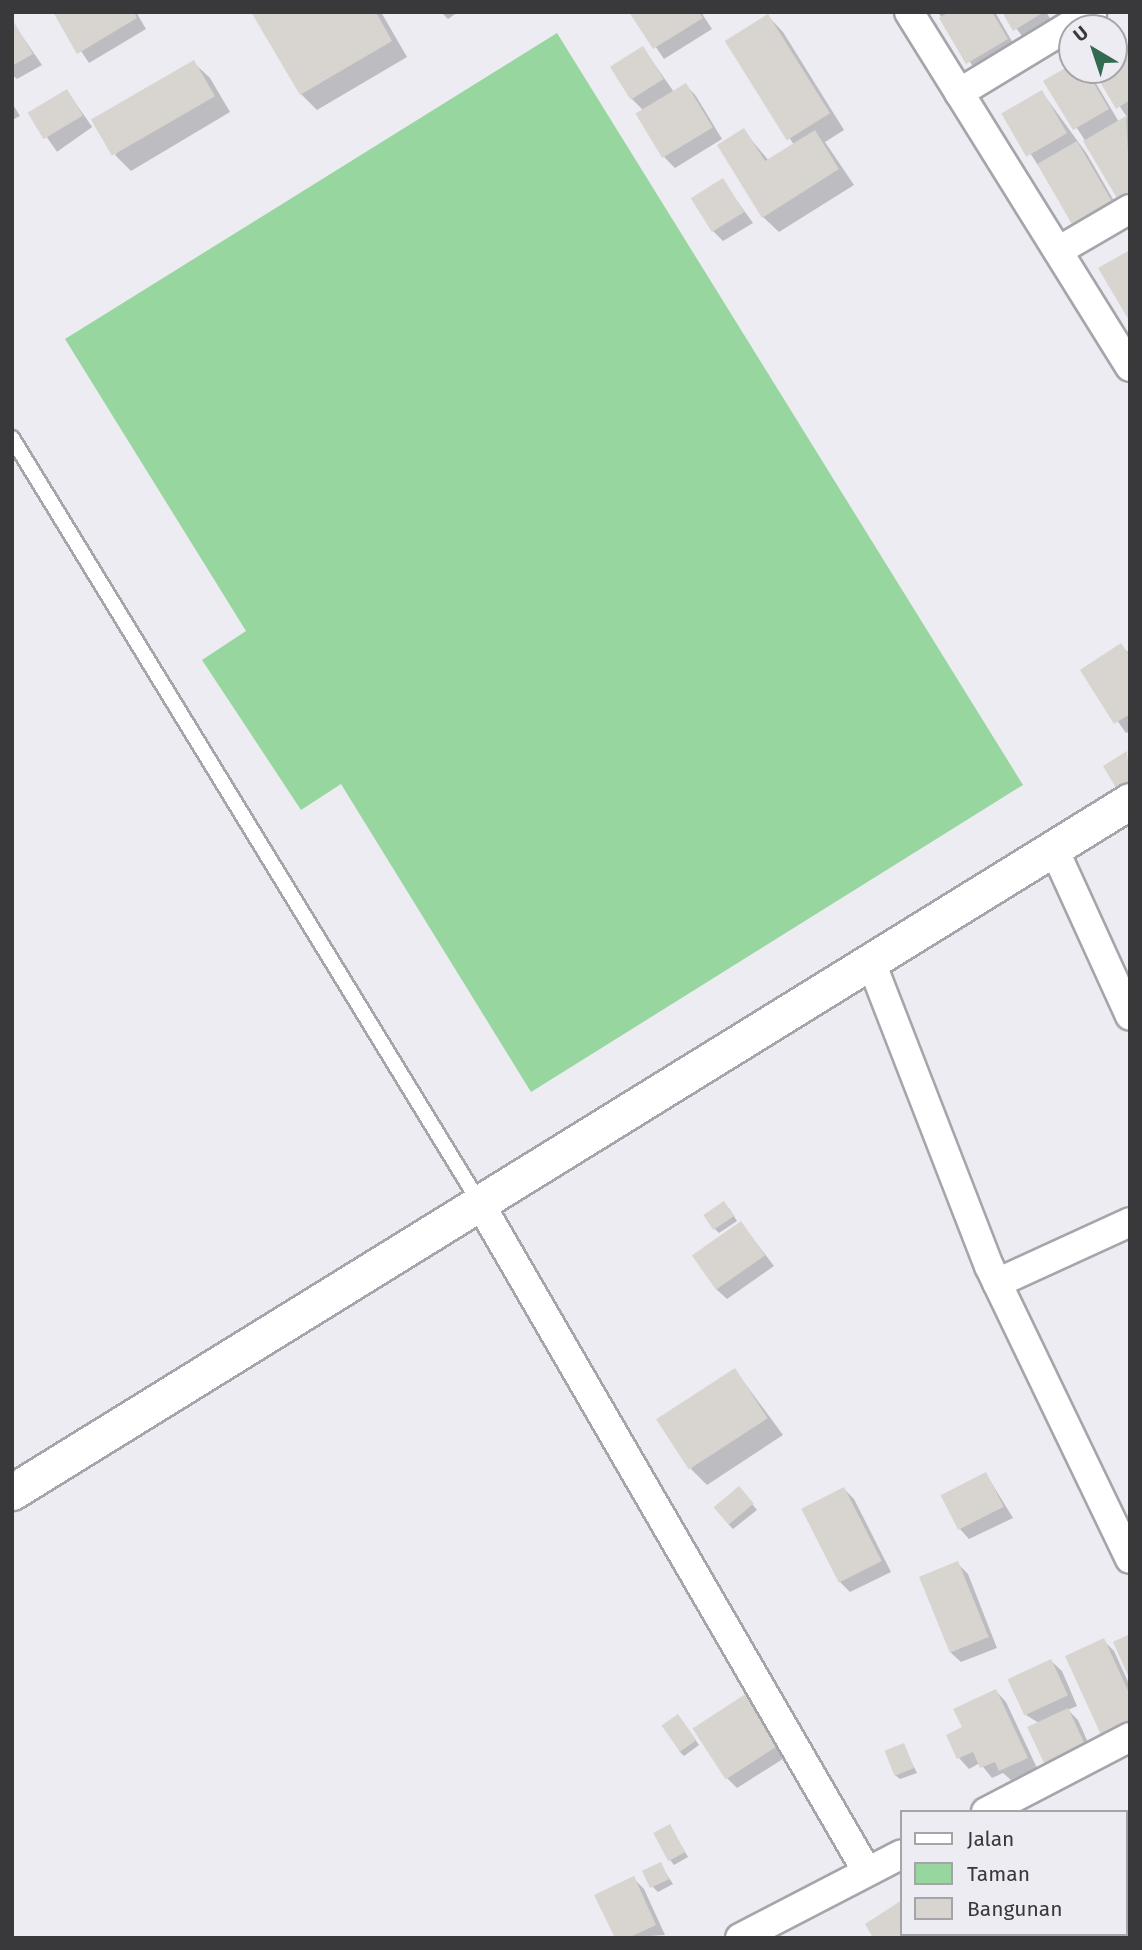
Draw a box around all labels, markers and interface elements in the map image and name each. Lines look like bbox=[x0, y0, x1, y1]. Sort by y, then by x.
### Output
north arrow bbox=[1058, 14, 1128, 84]
text: U bbox=[1069, 21, 1093, 47]
legend bbox=[900, 1810, 1128, 1936]
text: Jalan bbox=[967, 1826, 1014, 1852]
text: Taman bbox=[967, 1861, 1030, 1887]
text: Bangunan bbox=[967, 1896, 1062, 1922]

